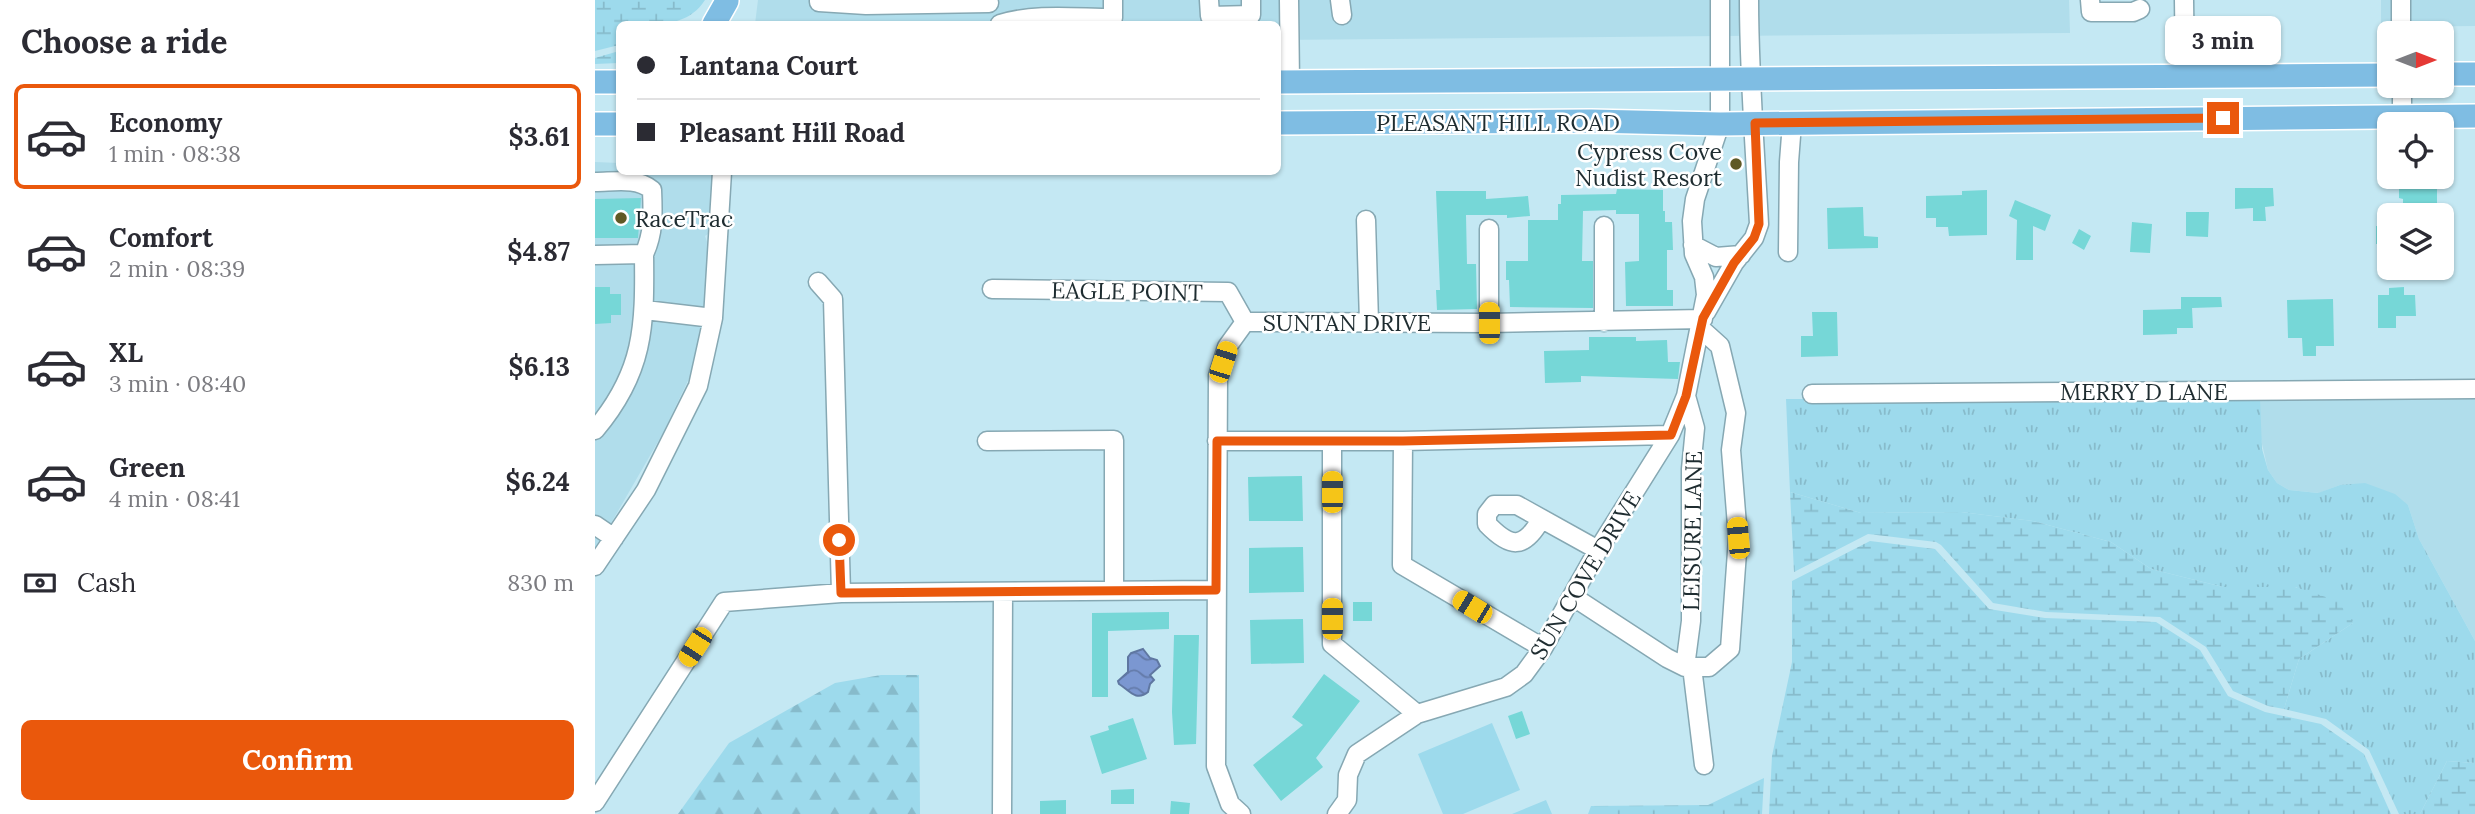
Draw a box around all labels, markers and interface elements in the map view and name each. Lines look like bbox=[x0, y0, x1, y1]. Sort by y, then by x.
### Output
callout: 3 min bbox=[2165, 17, 2281, 66]
text: Choose a ride bbox=[21, 21, 228, 62]
north arrow bbox=[2377, 21, 2453, 98]
map controls bbox=[2377, 21, 2454, 280]
text: 3 min bbox=[2192, 26, 2254, 55]
text: Lantana Court bbox=[679, 49, 858, 82]
route end bbox=[2207, 102, 2239, 134]
icon: car bbox=[25, 105, 88, 168]
text: Economy bbox=[109, 106, 222, 139]
street label: PLEASANT HILL ROAD bbox=[1376, 108, 1620, 137]
button: locate bbox=[2377, 112, 2454, 189]
text: Pleasant Hill Road bbox=[679, 116, 905, 149]
text: $3.61 bbox=[509, 120, 570, 153]
place label: Cypress Cove Nudist Resort bbox=[1575, 137, 1722, 192]
text: 1 min · 08:38 bbox=[109, 139, 241, 168]
marker: Cypress Cove Nudist Resort bbox=[1728, 156, 1744, 172]
button: layers bbox=[2377, 203, 2454, 280]
place label: RaceTrac bbox=[635, 204, 733, 233]
marker: RaceTrac bbox=[613, 210, 629, 226]
icon: car bbox=[25, 220, 88, 283]
text: Comfort bbox=[109, 221, 213, 254]
text: $4.87 bbox=[507, 235, 570, 268]
text: 2 min · 08:39 bbox=[109, 254, 245, 283]
street label: EAGLE POINT bbox=[1051, 275, 1203, 307]
car bbox=[1479, 302, 1500, 344]
street label: SUNTAN DRIVE bbox=[1263, 308, 1431, 337]
icon: car bbox=[25, 335, 88, 398]
text: XL bbox=[109, 336, 143, 369]
car bbox=[1207, 339, 1240, 385]
text: $6.13 bbox=[509, 350, 570, 383]
text: 3 min · 08:40 bbox=[109, 369, 246, 398]
street label: MERRY D LANE bbox=[2060, 377, 2228, 406]
icon: car bbox=[25, 450, 88, 513]
text: Green bbox=[109, 451, 185, 484]
street label: LEISURE LANE bbox=[1676, 451, 1708, 611]
text: $6.24 bbox=[506, 465, 570, 498]
car bbox=[1322, 471, 1343, 513]
text: 4 min · 08:41 bbox=[109, 484, 240, 513]
street label: SUN COVE DRIVE bbox=[1523, 485, 1647, 665]
car bbox=[1726, 516, 1751, 560]
route start bbox=[823, 524, 855, 556]
icon: cash bbox=[21, 564, 59, 602]
text: Cash bbox=[77, 566, 136, 599]
text: 830 m bbox=[507, 568, 574, 597]
car bbox=[1449, 587, 1496, 627]
car bbox=[1322, 598, 1343, 640]
car bbox=[675, 624, 716, 670]
button: Confirm bbox=[21, 720, 574, 800]

